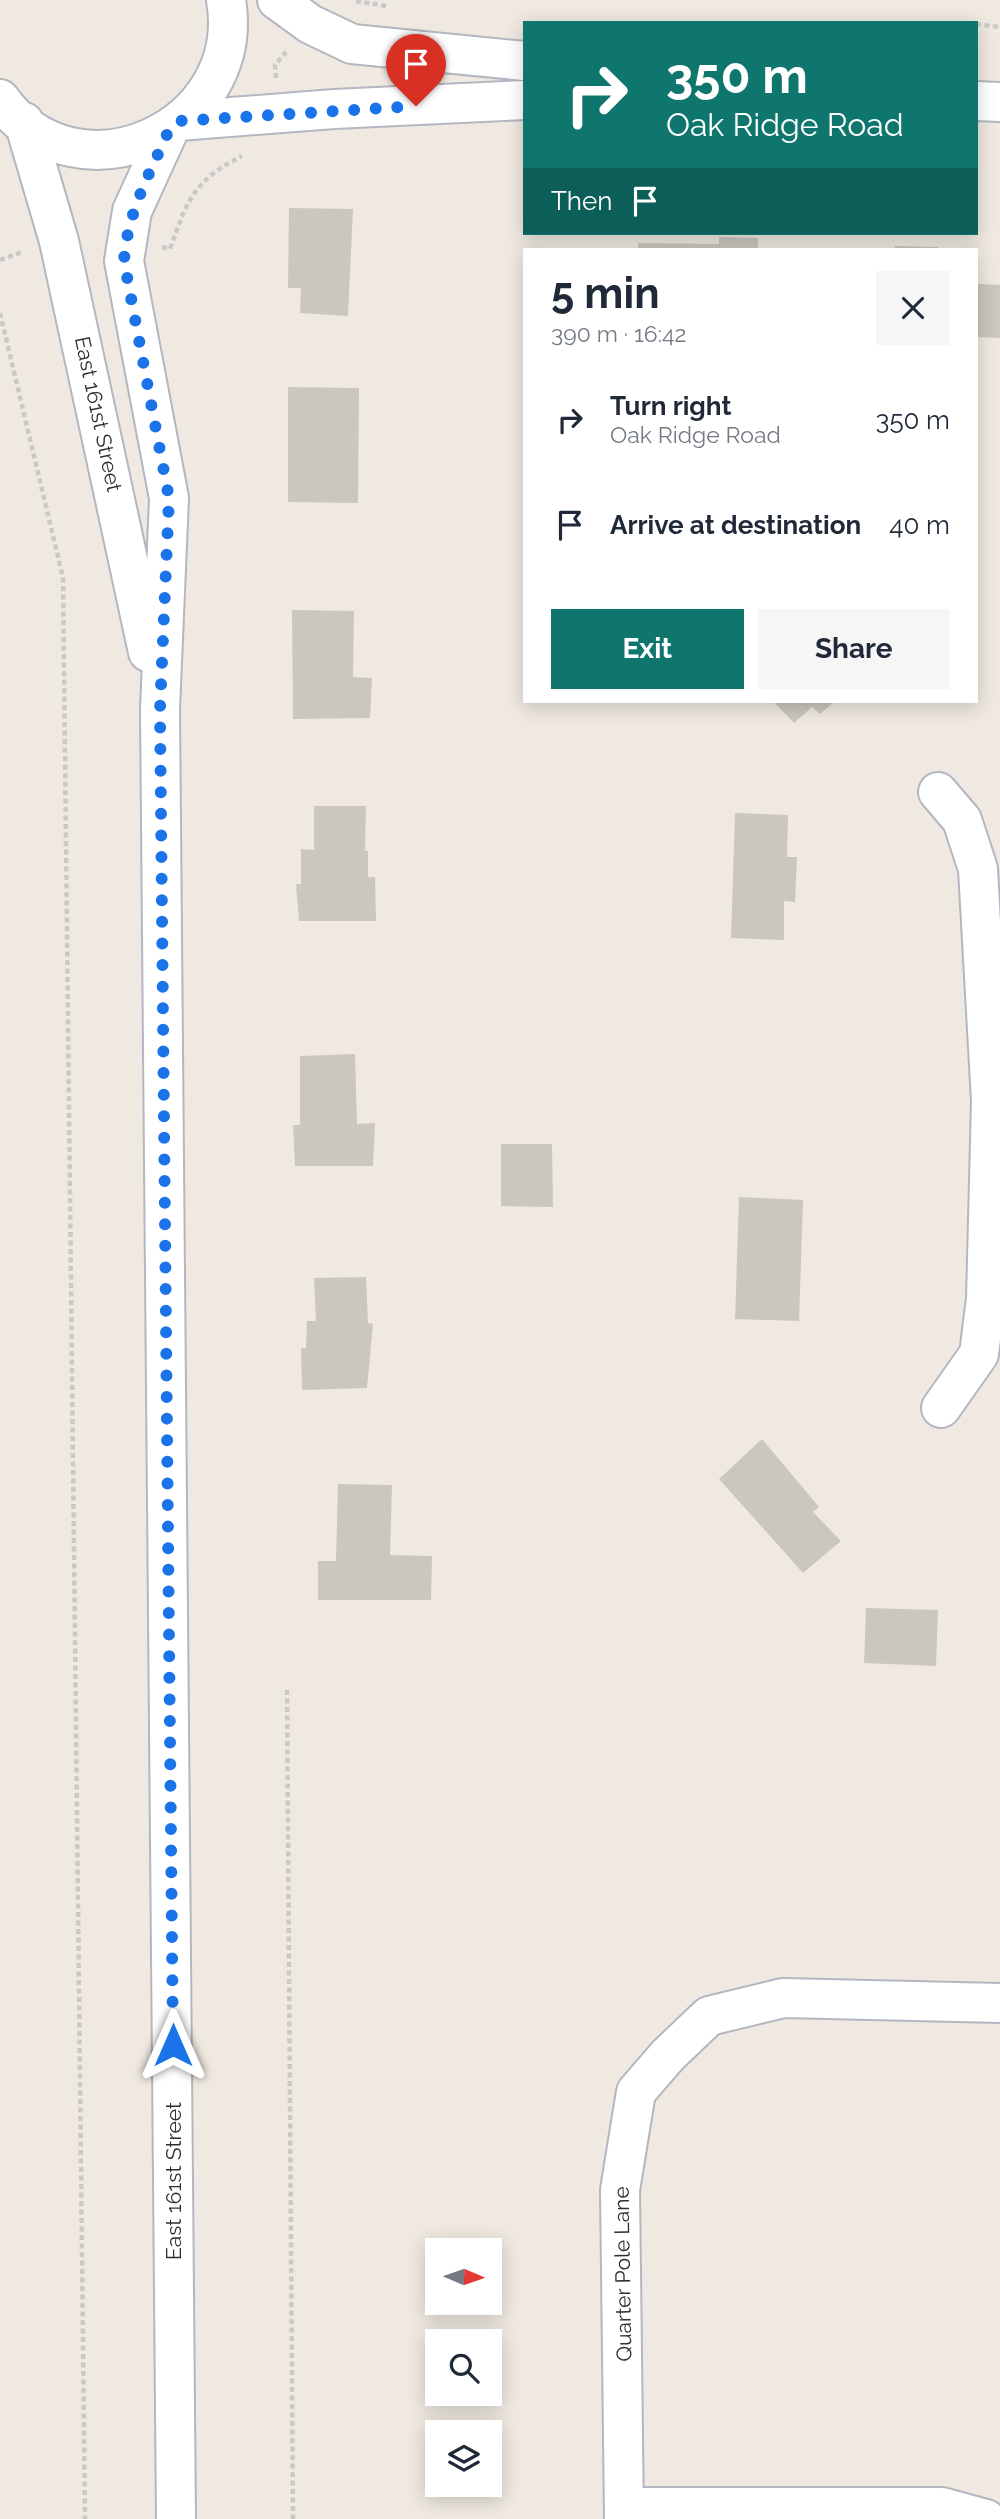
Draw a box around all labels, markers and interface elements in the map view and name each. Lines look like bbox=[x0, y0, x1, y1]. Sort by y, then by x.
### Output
pin bbox=[386, 34, 446, 106]
icon: arrive bbox=[397, 45, 435, 83]
text: 350 m bbox=[666, 47, 808, 104]
icon: right bbox=[551, 49, 642, 140]
text: Oak Ridge Road bbox=[666, 106, 904, 143]
icon: arrive bbox=[626, 182, 664, 220]
text: Then bbox=[551, 186, 612, 216]
text: 5 min bbox=[551, 269, 660, 318]
button: close bbox=[876, 271, 950, 345]
text: 390 m · 16:42 bbox=[551, 320, 687, 347]
street label: East 161st Street bbox=[70, 334, 127, 494]
text: Turn right bbox=[610, 391, 731, 421]
icon: right bbox=[551, 401, 589, 439]
text: 350 m bbox=[876, 405, 950, 435]
text: Oak Ridge Road bbox=[610, 421, 781, 448]
icon: arrive bbox=[551, 506, 589, 544]
text: Arrive at destination bbox=[610, 510, 861, 540]
text: 40 m bbox=[889, 510, 950, 540]
button: Exit bbox=[551, 609, 744, 689]
button: Share bbox=[758, 609, 950, 689]
position arrow bbox=[136, 2008, 210, 2082]
street label: East 161st Street bbox=[161, 2102, 186, 2260]
street label: Quarter Pole Lane bbox=[608, 2186, 637, 2362]
north arrow bbox=[425, 2238, 502, 2315]
map controls bbox=[425, 2238, 502, 2497]
button: search bbox=[425, 2329, 502, 2406]
button: layers bbox=[425, 2420, 502, 2497]

